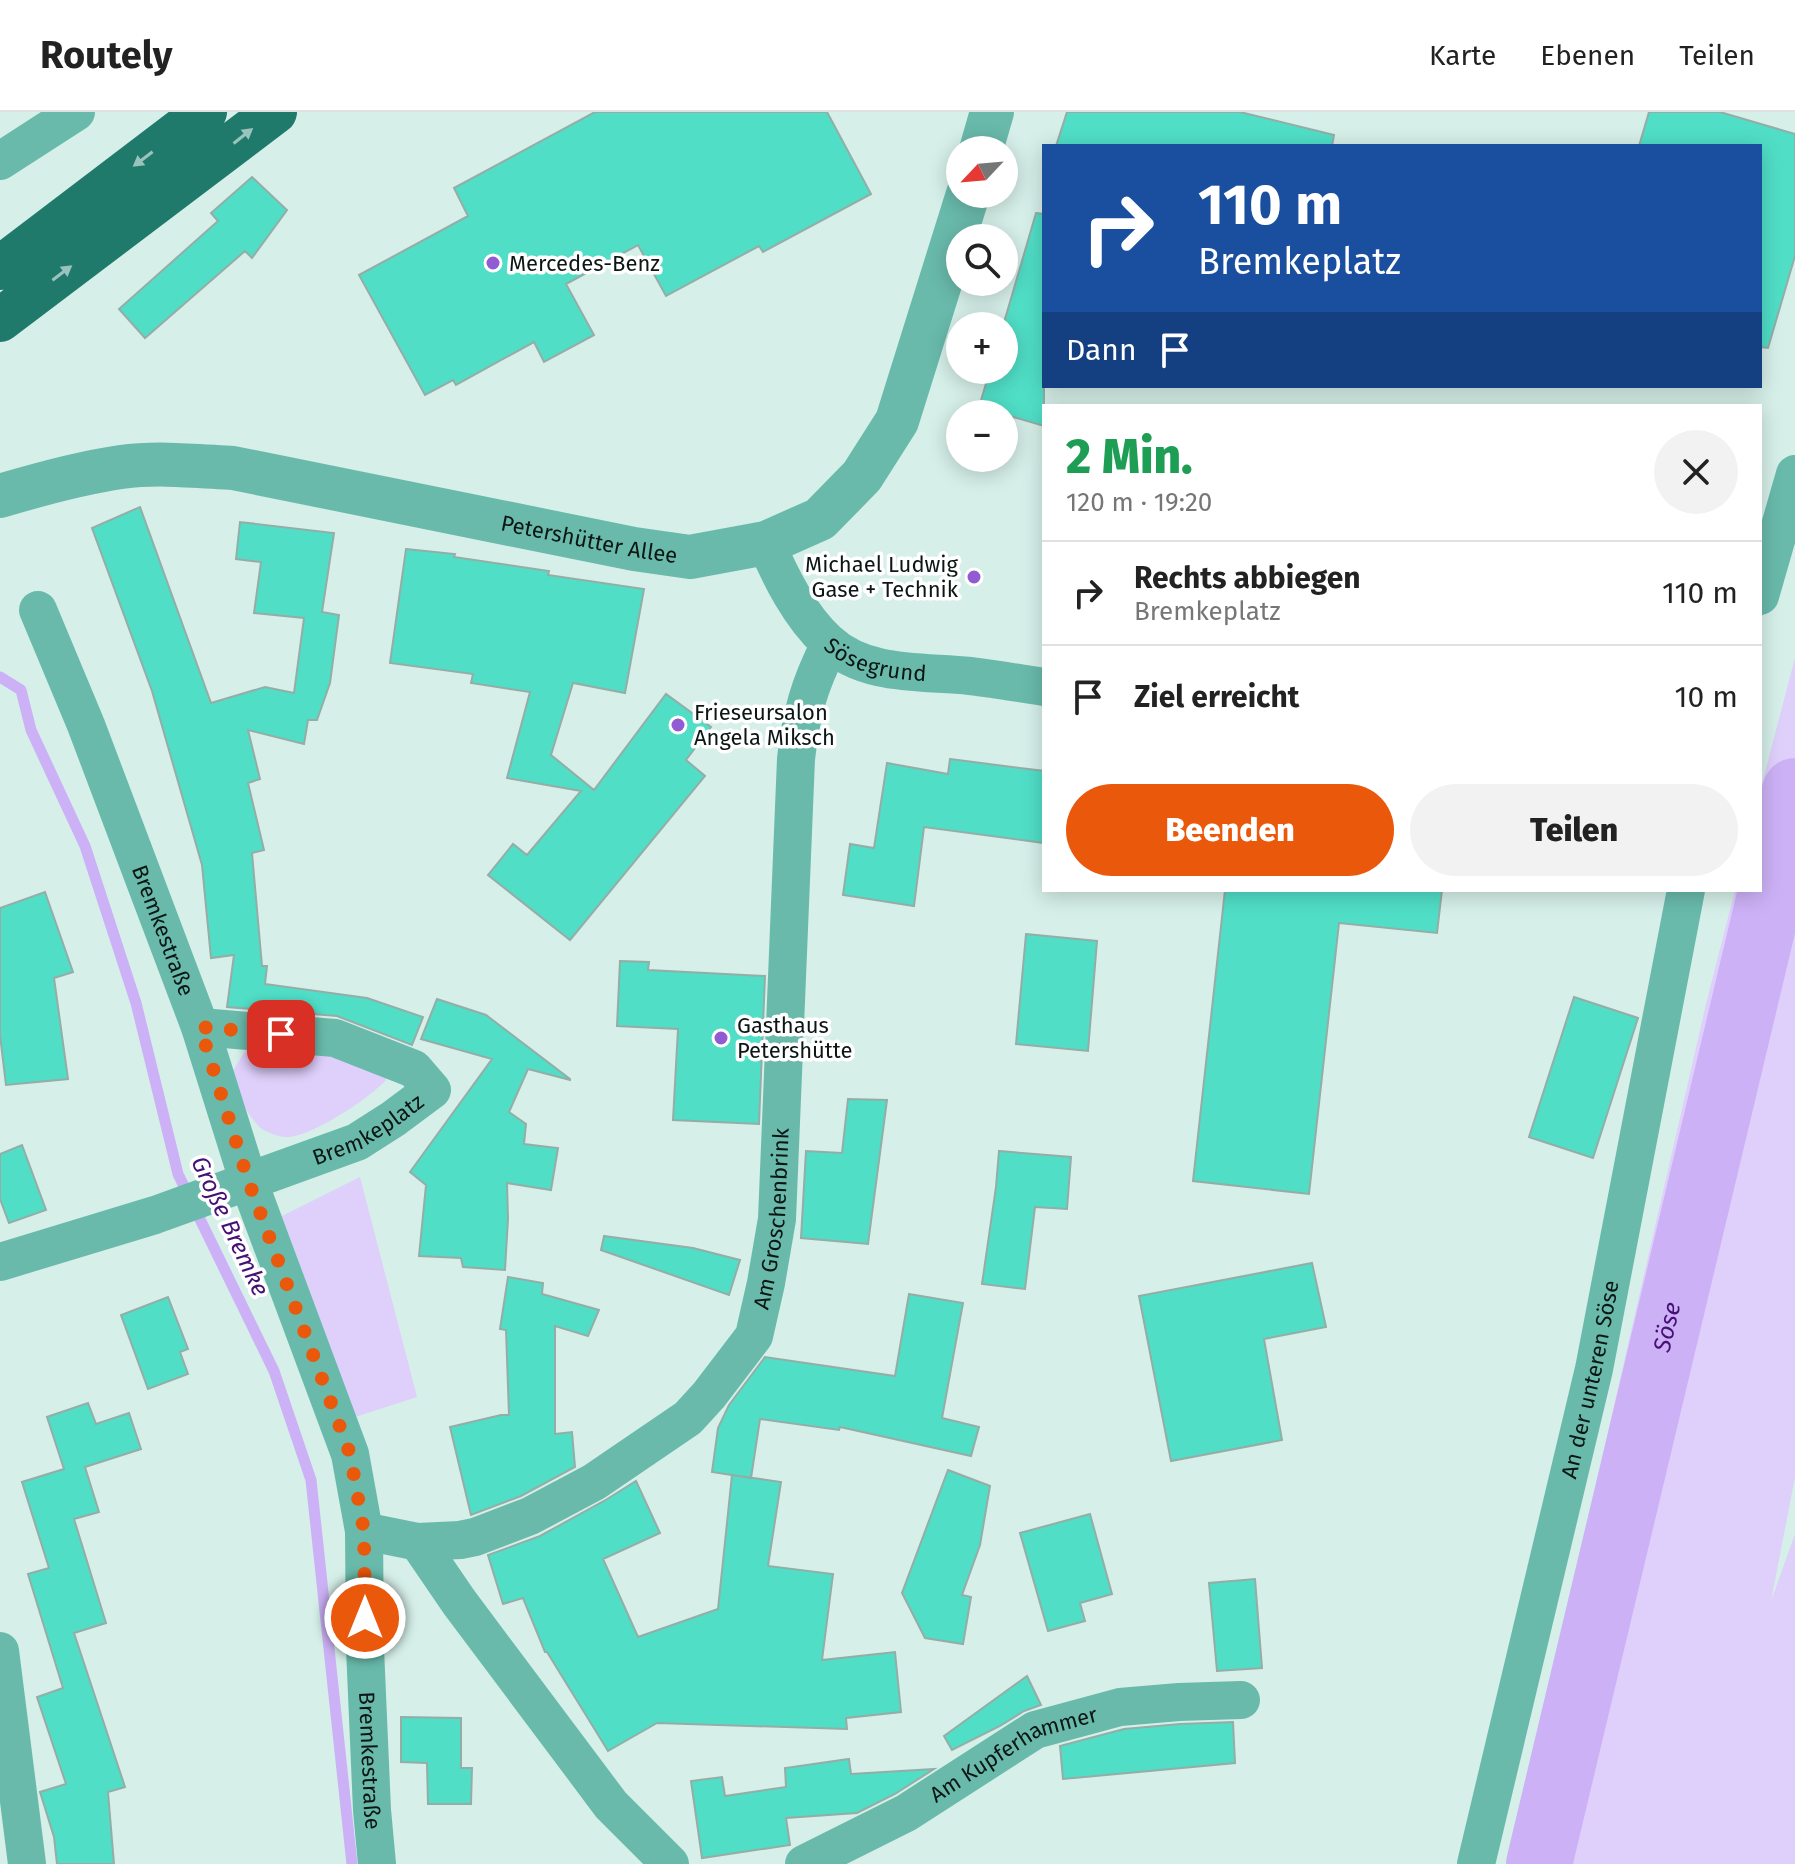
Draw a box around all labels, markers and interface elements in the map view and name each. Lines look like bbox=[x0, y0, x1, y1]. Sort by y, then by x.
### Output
text: Routely bbox=[40, 32, 172, 78]
text: Karte bbox=[1429, 39, 1496, 72]
text: Ebenen bbox=[1540, 39, 1635, 72]
text: Teilen bbox=[1679, 39, 1755, 72]
one-way arrow bbox=[233, 129, 253, 145]
north arrow bbox=[946, 136, 1018, 208]
map controls bbox=[946, 136, 1018, 472]
one-way arrow bbox=[133, 151, 153, 167]
text: 110 m bbox=[1198, 172, 1342, 239]
icon: right bbox=[1066, 176, 1170, 280]
button: search bbox=[946, 224, 1018, 296]
text: Bremkeplatz bbox=[1198, 240, 1401, 284]
place label: Mercedes-Benz bbox=[509, 250, 660, 277]
marker: Mercedes-Benz bbox=[484, 254, 502, 272]
one-way arrow bbox=[52, 266, 73, 281]
button: + bbox=[946, 312, 1018, 384]
icon: arrive bbox=[1153, 328, 1197, 372]
text: Dann bbox=[1066, 332, 1137, 368]
button: − bbox=[946, 400, 1018, 472]
text: 2 Min. bbox=[1066, 428, 1193, 486]
button: close bbox=[1654, 430, 1738, 514]
text: 120 m · 19:20 bbox=[1066, 487, 1212, 518]
street label: Petershütter Allee bbox=[499, 509, 679, 569]
place label: Michael Ludwig Gase + Technik bbox=[805, 551, 959, 603]
text: Rechts abbiegen bbox=[1134, 560, 1361, 596]
marker: Michael Ludwig Gase + Technik bbox=[965, 568, 983, 586]
icon: right bbox=[1066, 571, 1110, 615]
text: 110 m bbox=[1662, 575, 1738, 611]
text: Bremkeplatz bbox=[1134, 596, 1281, 627]
street label: Sösegrund bbox=[819, 631, 927, 687]
icon: arrive bbox=[1066, 675, 1110, 719]
text: Ziel erreicht bbox=[1134, 679, 1299, 715]
text: 10 m bbox=[1675, 679, 1738, 715]
place label: Frieseursalon Angela Miksch bbox=[694, 699, 835, 751]
marker: Frieseursalon Angela Miksch bbox=[669, 716, 687, 734]
button: Beenden bbox=[1066, 784, 1394, 876]
button: Teilen bbox=[1410, 784, 1738, 876]
street label: Bremkestraße bbox=[126, 861, 201, 1000]
pin bbox=[247, 1000, 315, 1068]
icon: arrive bbox=[259, 1012, 303, 1056]
place label: Gasthaus Petershütte bbox=[737, 1012, 852, 1064]
marker: Gasthaus Petershütte bbox=[712, 1029, 730, 1047]
street label: Bremkeplatz bbox=[308, 1088, 429, 1171]
street label: Am Groschenbrink bbox=[747, 1127, 794, 1312]
water label: Große Bremke bbox=[185, 1152, 275, 1300]
street label: An der unteren Söse bbox=[1555, 1278, 1624, 1481]
water label: Söse bbox=[1647, 1299, 1687, 1356]
position arrow bbox=[323, 1576, 407, 1660]
street label: Bremkestraße bbox=[353, 1691, 387, 1831]
street label: Am Kupferhammer bbox=[924, 1700, 1101, 1808]

